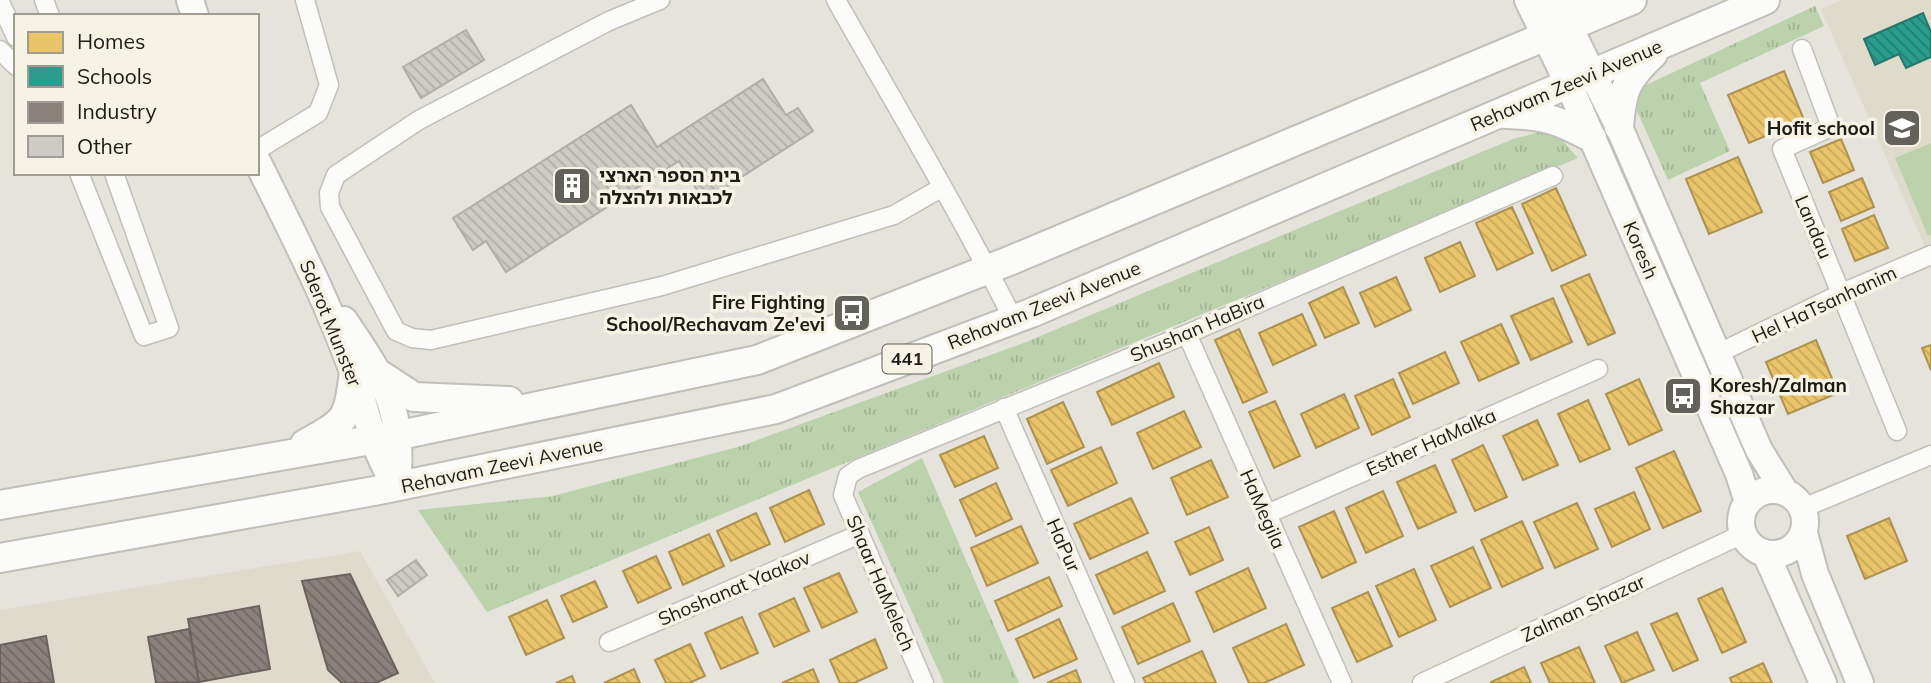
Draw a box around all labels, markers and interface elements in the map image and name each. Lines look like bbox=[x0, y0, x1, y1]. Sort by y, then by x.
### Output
legend bbox=[14, 14, 259, 175]
text: Homes bbox=[77, 28, 145, 54]
street label: Rehavam Zeevi Avenue bbox=[1466, 34, 1666, 136]
text: Schools bbox=[77, 63, 152, 89]
text: Industry bbox=[77, 98, 157, 124]
school or university icon: Hofit school bbox=[1881, 107, 1923, 149]
place label: Hofit school bbox=[1767, 116, 1875, 140]
text: Other bbox=[77, 133, 132, 159]
place label: בית הספר הארצי לכבאות ולהצלה bbox=[599, 163, 741, 209]
building icon: בית הספר הארצי לכבאות ולהצלה bbox=[551, 165, 593, 207]
street label: Landau bbox=[1790, 192, 1838, 262]
street label: Koresh bbox=[1618, 218, 1664, 282]
street label: Rehavam Zeevi Avenue bbox=[944, 255, 1144, 355]
street label: Sderot Munster bbox=[295, 256, 367, 390]
street label: Hel HaTsanhanim bbox=[1748, 260, 1900, 348]
street label: Shushan HaBira bbox=[1126, 289, 1268, 367]
place label: Fire Fighting School/Rechavam Ze'evi bbox=[606, 290, 825, 336]
bus stop icon: Fire Fighting School/Rechavam Ze'evi bbox=[831, 292, 873, 334]
road number: 441 bbox=[883, 344, 932, 374]
place label: Koresh/Zalman Shazar bbox=[1710, 373, 1847, 419]
bus stop icon: Koresh/Zalman Shazar bbox=[1662, 375, 1704, 417]
street label: Esther HaMalka bbox=[1362, 403, 1500, 481]
street label: Rehavam Zeevi Avenue bbox=[399, 432, 605, 498]
street label: HaMegila bbox=[1235, 466, 1291, 552]
street label: Shaar HaMelech bbox=[842, 511, 920, 655]
street label: HaPur bbox=[1042, 515, 1086, 576]
street label: Shoshanat Yaakov bbox=[654, 545, 814, 631]
street label: Zalman Shazar bbox=[1517, 569, 1649, 647]

